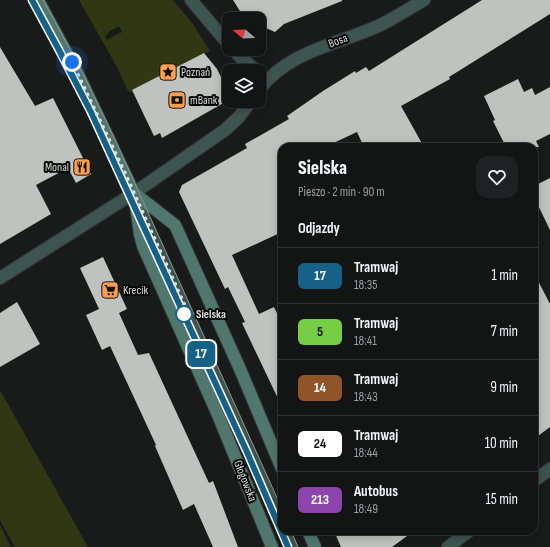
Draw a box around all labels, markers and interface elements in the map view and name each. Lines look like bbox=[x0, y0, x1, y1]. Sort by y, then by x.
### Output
north arrow bbox=[222, 12, 266, 56]
map controls bbox=[222, 12, 266, 108]
street label: Bosa bbox=[326, 30, 350, 51]
your location bbox=[62, 52, 82, 72]
place icon: Poznań bbox=[158, 62, 178, 82]
button: layers bbox=[222, 64, 266, 108]
place label: Poznań bbox=[181, 65, 210, 80]
bank icon: mBank bbox=[167, 90, 187, 110]
place label: mBank bbox=[190, 93, 218, 108]
button: heart bbox=[476, 156, 518, 198]
restaurant icon: Monal bbox=[72, 157, 92, 177]
text: Sielska bbox=[298, 157, 347, 180]
place label: Monal bbox=[45, 160, 69, 175]
text: Pieszo · 2 min · 90 m bbox=[298, 184, 385, 200]
text: Odjazdy bbox=[298, 219, 340, 238]
text: Tramwaj bbox=[354, 258, 398, 277]
text: 1 min bbox=[492, 266, 518, 285]
text: 17 bbox=[314, 267, 326, 284]
text: 18:35 bbox=[354, 277, 377, 293]
supermarket icon: Krecik bbox=[100, 280, 120, 300]
place label: Krecik bbox=[123, 283, 148, 298]
marker: Sielska bbox=[175, 305, 193, 323]
place label: Sielska bbox=[196, 307, 226, 322]
text: Tramwaj bbox=[354, 314, 398, 333]
text: 7 min bbox=[491, 322, 518, 341]
text: 5 bbox=[317, 323, 323, 340]
text: 18:41 bbox=[354, 333, 377, 349]
line badge: 17 bbox=[183, 341, 219, 367]
text: 17 bbox=[195, 345, 207, 362]
text: Tramwaj bbox=[354, 370, 398, 389]
text: 9 min bbox=[490, 378, 518, 397]
text: 14 bbox=[314, 379, 326, 396]
text: 18:43 bbox=[354, 389, 378, 405]
text: Tramwaj bbox=[354, 426, 398, 445]
text: 10 min bbox=[485, 434, 518, 453]
text: 24 bbox=[314, 435, 326, 452]
text: 18:44 bbox=[354, 445, 378, 461]
street label: Głogowska bbox=[230, 458, 260, 504]
text: Autobus bbox=[354, 482, 398, 501]
text: 15 min bbox=[486, 490, 518, 509]
text: 213 bbox=[311, 491, 329, 508]
text: 18:49 bbox=[354, 501, 378, 517]

